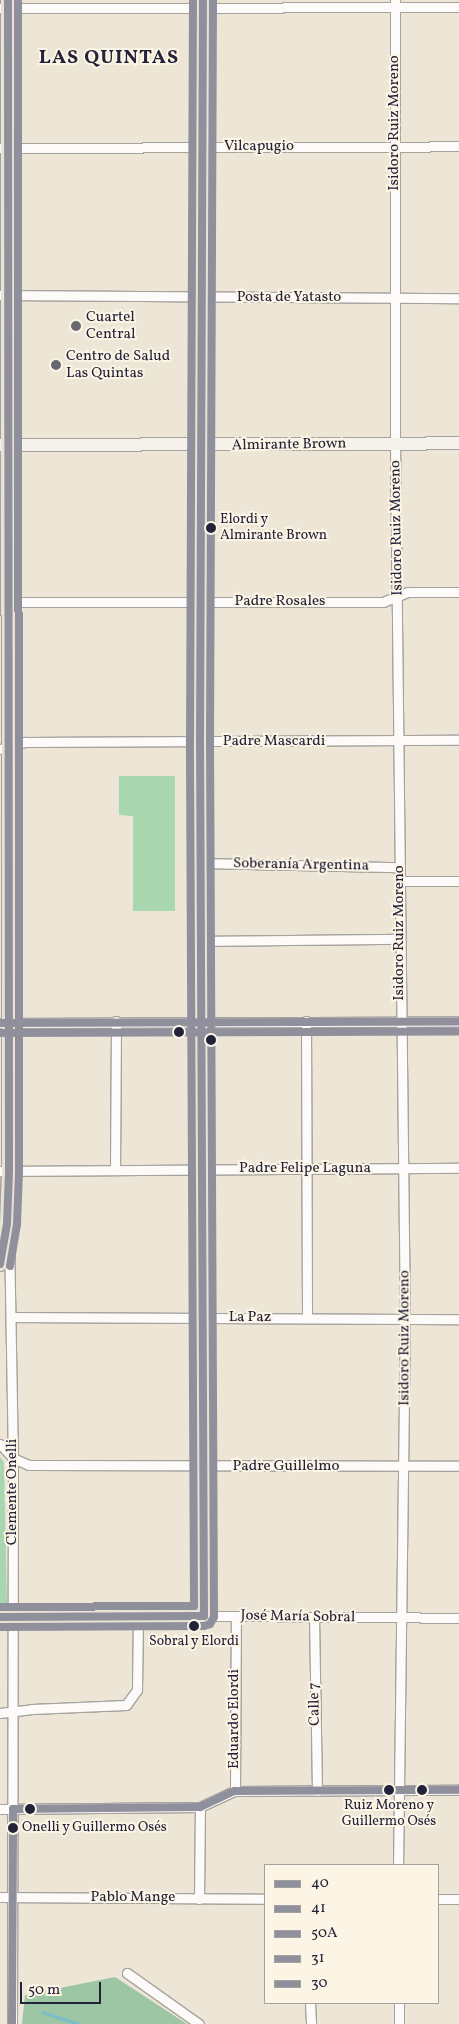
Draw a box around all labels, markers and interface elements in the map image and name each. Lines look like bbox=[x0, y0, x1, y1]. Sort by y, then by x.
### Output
district label: LAS QUINTAS bbox=[37, 46, 181, 70]
street label: Isidoro Ruiz Moreno bbox=[386, 55, 404, 191]
street label: Vilcapugio bbox=[224, 138, 294, 156]
street label: Posta de Yatasto bbox=[236, 289, 342, 307]
place label: Cuartel Central bbox=[86, 308, 135, 343]
marker: Cuartel Central bbox=[70, 320, 82, 332]
place label: Centro de Salud Las Quintas bbox=[66, 347, 170, 382]
marker: Centro de Salud Las Quintas bbox=[50, 359, 62, 371]
street label: Almirante Brown bbox=[231, 435, 347, 455]
street label: Isidoro Ruiz Moreno bbox=[387, 460, 407, 596]
place label: Elordi y Almirante Brown bbox=[220, 512, 327, 544]
marker: Elordi y Almirante Brown bbox=[206, 523, 216, 533]
street label: Padre Rosales bbox=[235, 593, 325, 611]
street label: Padre Mascardi bbox=[223, 733, 325, 751]
street label: Soberanía Argentina bbox=[233, 855, 369, 875]
street label: Isidoro Ruiz Moreno bbox=[391, 865, 409, 1001]
unlabelled marker bbox=[174, 1027, 184, 1037]
unlabelled marker bbox=[206, 1035, 216, 1045]
street label: Padre Felipe Laguna bbox=[239, 1160, 371, 1178]
street label: Isidoro Ruiz Moreno bbox=[396, 1270, 414, 1406]
street label: La Paz bbox=[229, 1309, 271, 1327]
street label: Clemente Onelli bbox=[4, 1439, 22, 1545]
street label: Padre Guillelmo bbox=[233, 1458, 339, 1476]
street label: José María Sobral bbox=[240, 1607, 356, 1627]
marker: Sobral y Elordi bbox=[189, 1621, 199, 1631]
place label: Sobral y Elordi bbox=[149, 1634, 239, 1650]
street label: Eduardo Elordi bbox=[226, 1669, 244, 1769]
street label: Calle 7 bbox=[306, 1682, 324, 1726]
marker: Ruiz Moreno y Guillermo Osés bbox=[384, 1785, 394, 1795]
unlabelled marker bbox=[417, 1785, 427, 1795]
place label: Ruiz Moreno y Guillermo Osés bbox=[342, 1798, 436, 1830]
unlabelled marker bbox=[25, 1804, 35, 1814]
place label: Onelli y Guillermo Osés bbox=[22, 1820, 168, 1836]
marker: Onelli y Guillermo Osés bbox=[8, 1823, 18, 1833]
legend bbox=[264, 1864, 439, 2004]
text: 40 bbox=[311, 1873, 329, 1894]
street label: Pablo Mange bbox=[91, 1889, 175, 1907]
text: 41 bbox=[311, 1898, 326, 1919]
text: 50A bbox=[311, 1923, 338, 1944]
text: 31 bbox=[311, 1948, 325, 1969]
scale bar bbox=[22, 1972, 104, 2004]
text: 30 bbox=[311, 1973, 327, 1994]
text: 50 m bbox=[28, 1980, 60, 2001]

